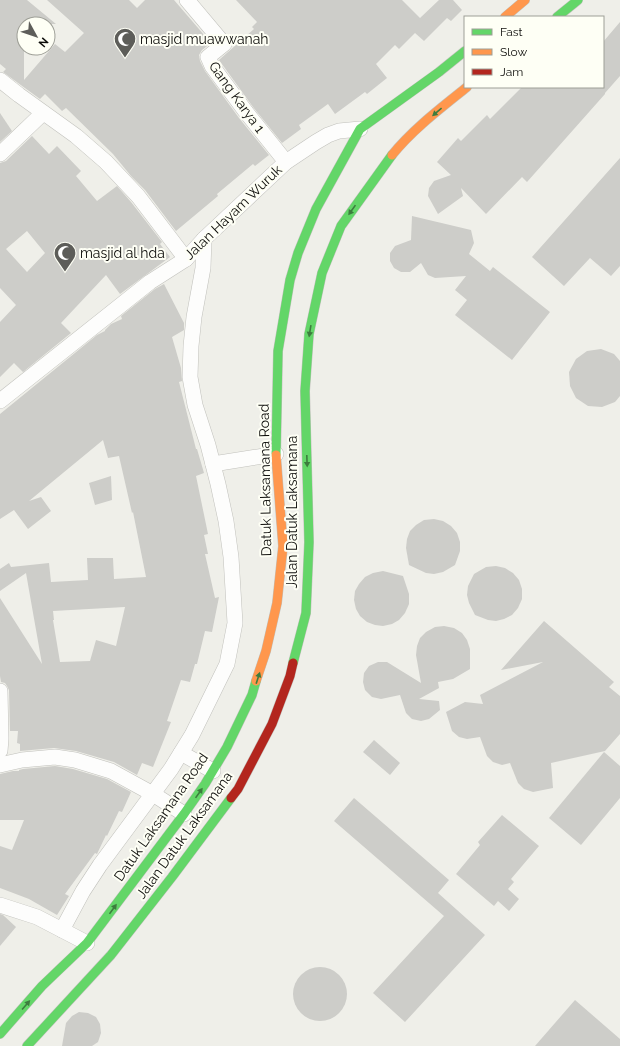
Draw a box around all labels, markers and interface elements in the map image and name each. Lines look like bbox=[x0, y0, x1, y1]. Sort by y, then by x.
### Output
north arrow bbox=[16, 16, 56, 56]
legend bbox=[464, 16, 604, 88]
text: Fast bbox=[500, 25, 523, 39]
mosque icon: masjid muawwanah bbox=[112, 26, 138, 59]
place label: masjid muawwanah bbox=[140, 31, 269, 47]
text: N bbox=[36, 35, 51, 50]
text: Slow bbox=[500, 45, 527, 59]
street label: Gang Karya 1 bbox=[206, 58, 268, 136]
text: Jam bbox=[500, 65, 523, 79]
one-way arrow bbox=[431, 107, 442, 116]
street label: Jalan Hayam Wuruk bbox=[181, 161, 285, 263]
one-way arrow bbox=[348, 205, 356, 215]
mosque icon: masjid al hda bbox=[52, 240, 78, 273]
place label: masjid al hda bbox=[80, 245, 165, 261]
one-way arrow bbox=[307, 325, 313, 338]
street label: Datuk Laksamana Road bbox=[256, 404, 274, 556]
street label: Jalan Datuk Laksamana bbox=[284, 436, 300, 588]
one-way arrow bbox=[304, 455, 310, 468]
one-way arrow bbox=[255, 671, 261, 683]
street label: Datuk Laksamana Road bbox=[111, 750, 211, 884]
street label: Jalan Datuk Laksamana bbox=[133, 768, 235, 902]
one-way arrow bbox=[195, 788, 203, 798]
one-way arrow bbox=[109, 903, 117, 914]
one-way arrow bbox=[21, 999, 30, 1010]

